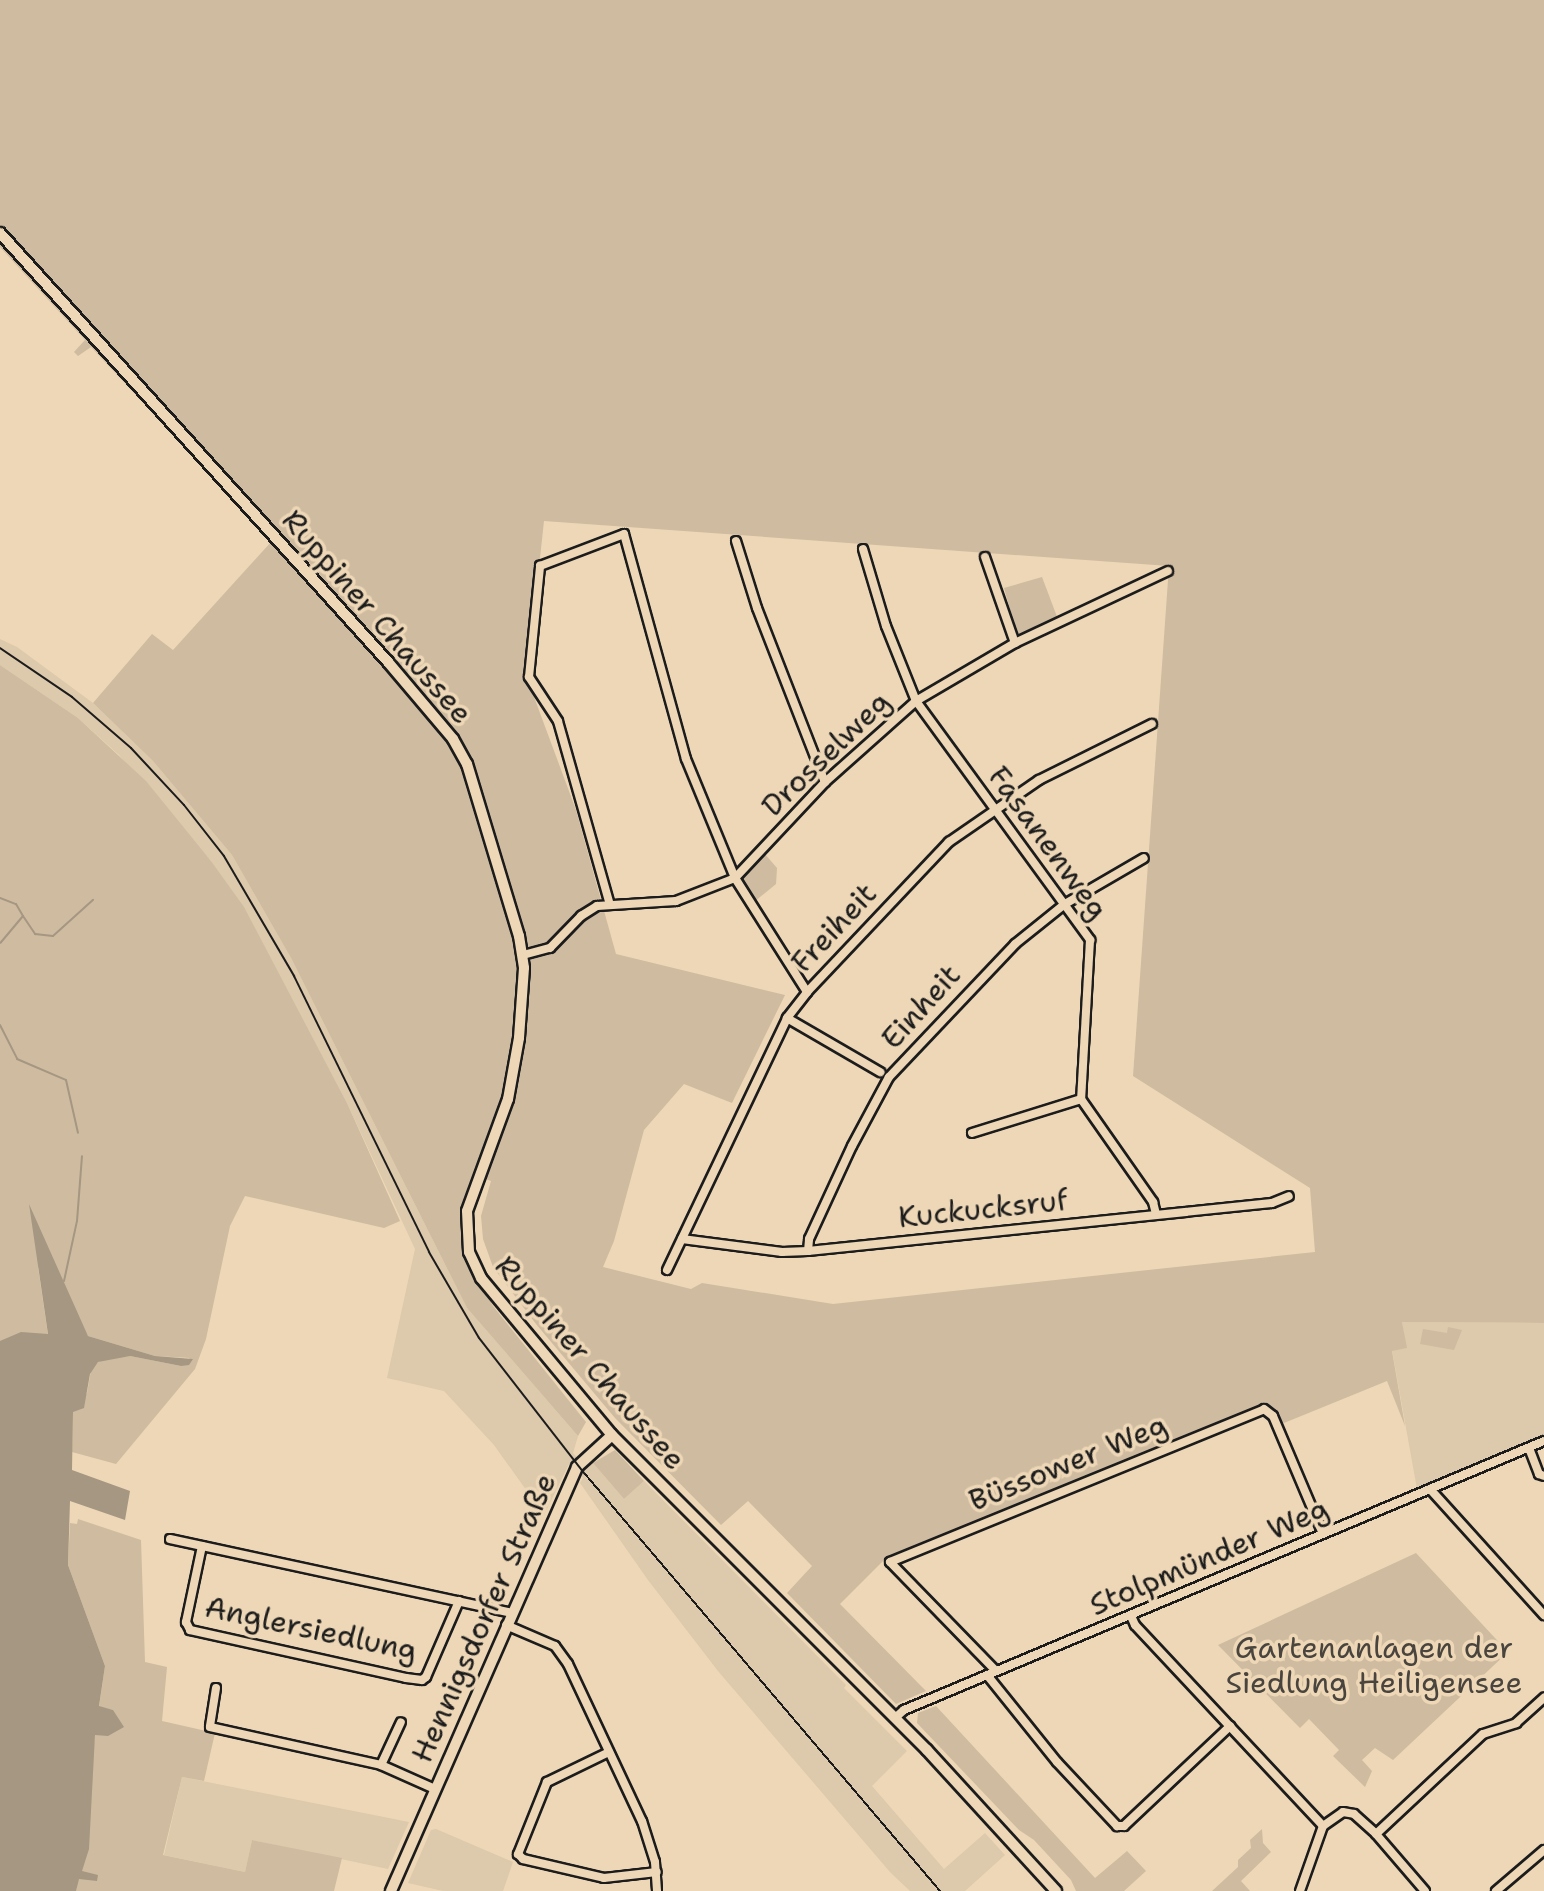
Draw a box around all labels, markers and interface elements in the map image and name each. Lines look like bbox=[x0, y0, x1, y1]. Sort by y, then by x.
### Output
street label: Ruppiner Chaussee bbox=[274, 503, 480, 731]
street label: Drosselweg bbox=[754, 684, 898, 824]
street label: Fasanenweg bbox=[980, 759, 1116, 927]
street label: Freiheit bbox=[784, 876, 884, 980]
street label: Einheit bbox=[874, 957, 968, 1057]
street label: Kuckucksruf bbox=[896, 1182, 1070, 1236]
street label: Ruppiner Chaussee bbox=[487, 1249, 693, 1477]
street label: Büssower Weg bbox=[964, 1407, 1172, 1519]
street label: Hennigsdorfer Straße bbox=[404, 1468, 564, 1768]
street label: Stolpmünder Weg bbox=[1084, 1490, 1334, 1624]
street label: Anglersiedlung bbox=[202, 1589, 420, 1669]
park label: Gartenanlagen der Siedlung Heiligensee bbox=[1225, 1630, 1523, 1700]

